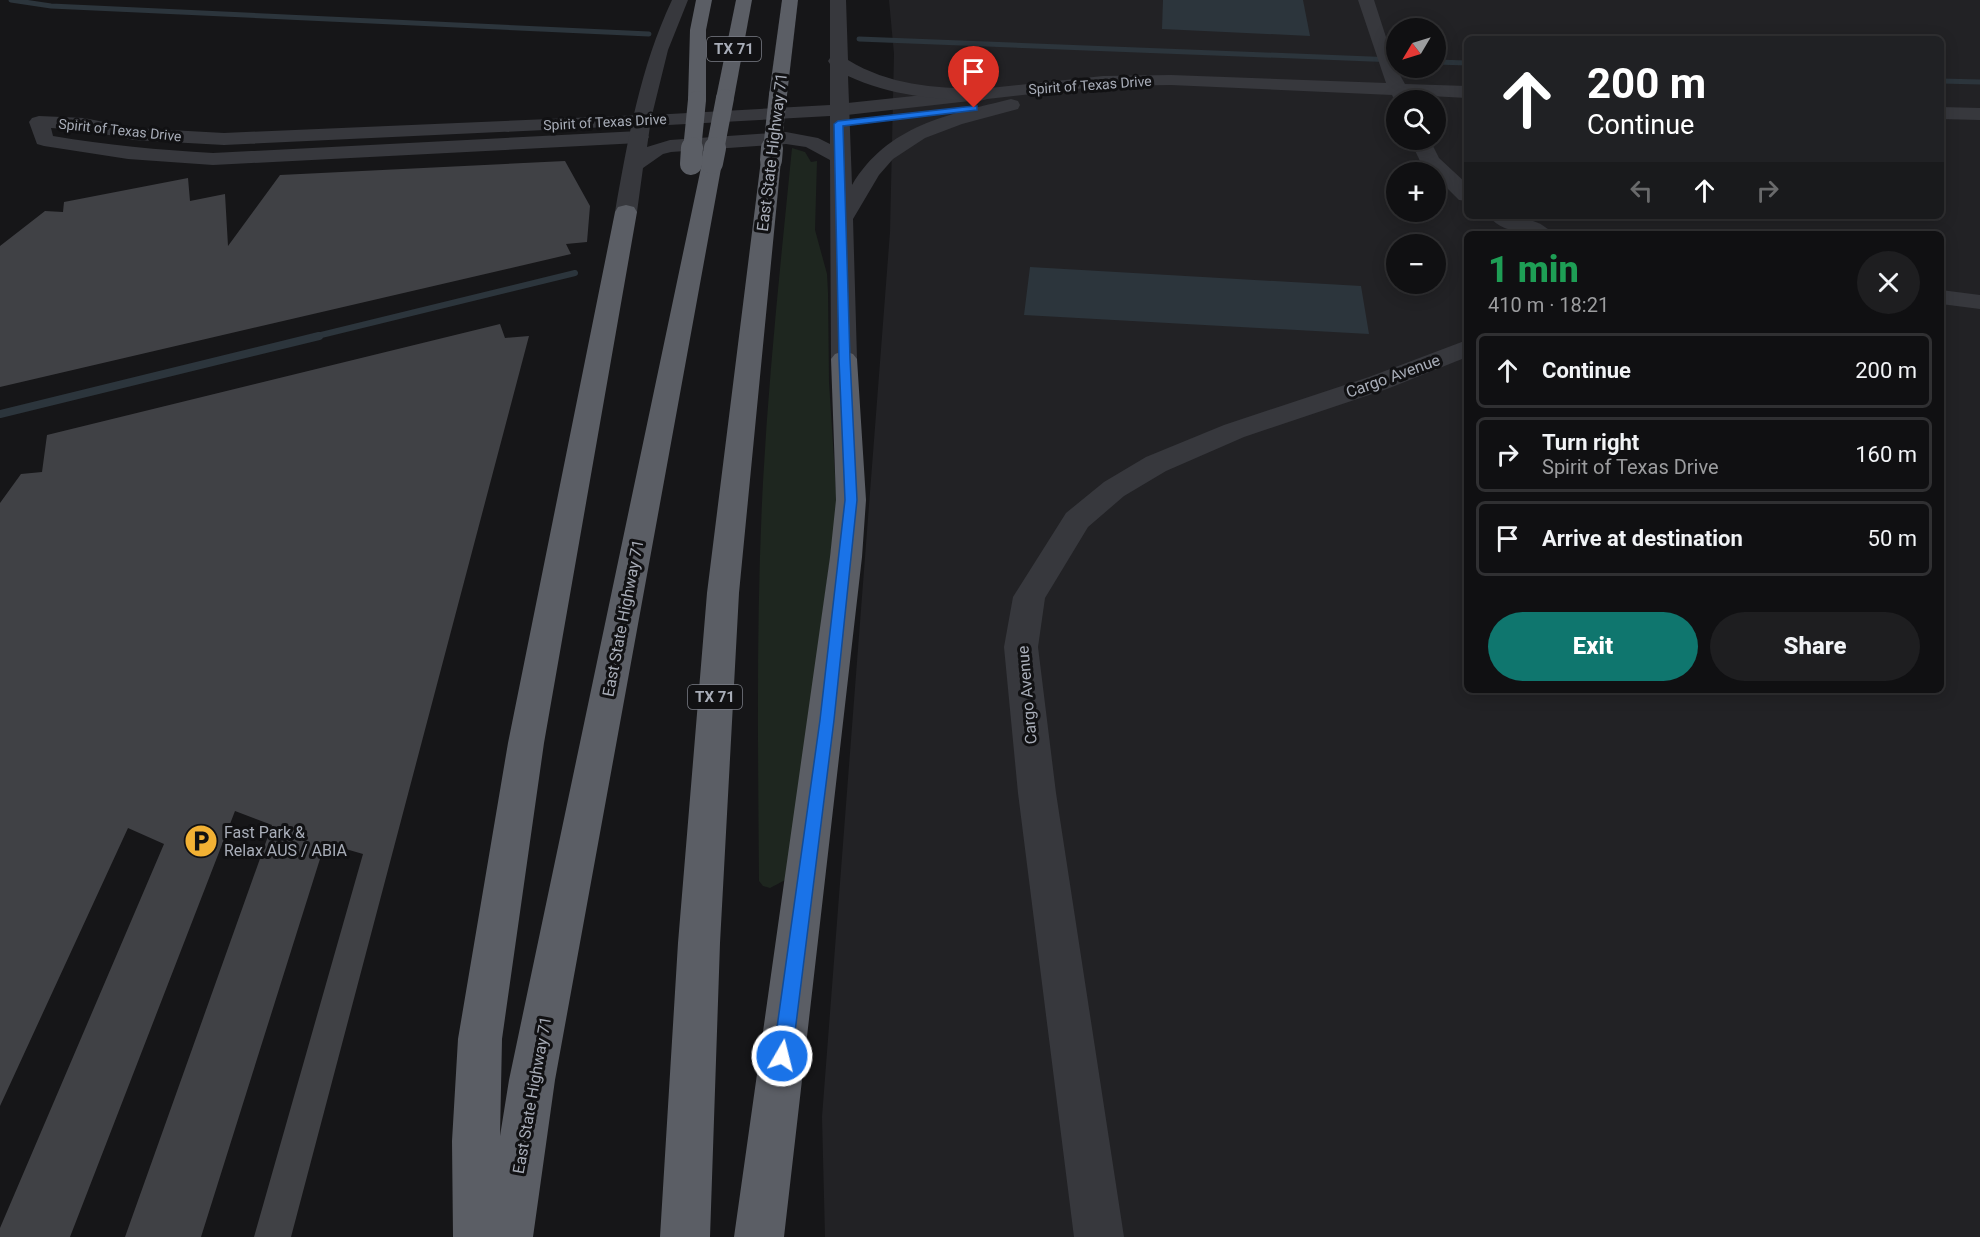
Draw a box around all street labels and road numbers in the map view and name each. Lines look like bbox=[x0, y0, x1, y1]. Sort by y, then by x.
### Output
road number: TX 71 bbox=[707, 37, 761, 61]
street label: East State Highway 71 bbox=[753, 72, 791, 232]
street label: Spirit of Texas Drive bbox=[1028, 73, 1152, 97]
street label: Spirit of Texas Drive bbox=[543, 111, 667, 133]
street label: Spirit of Texas Drive bbox=[58, 116, 182, 144]
street label: Cargo Avenue bbox=[1343, 350, 1443, 402]
street label: East State Highway 71 bbox=[598, 538, 648, 698]
street label: Cargo Avenue bbox=[1013, 645, 1041, 745]
road number: TX 71 bbox=[688, 685, 742, 709]
street label: East State Highway 71 bbox=[509, 1015, 555, 1175]

